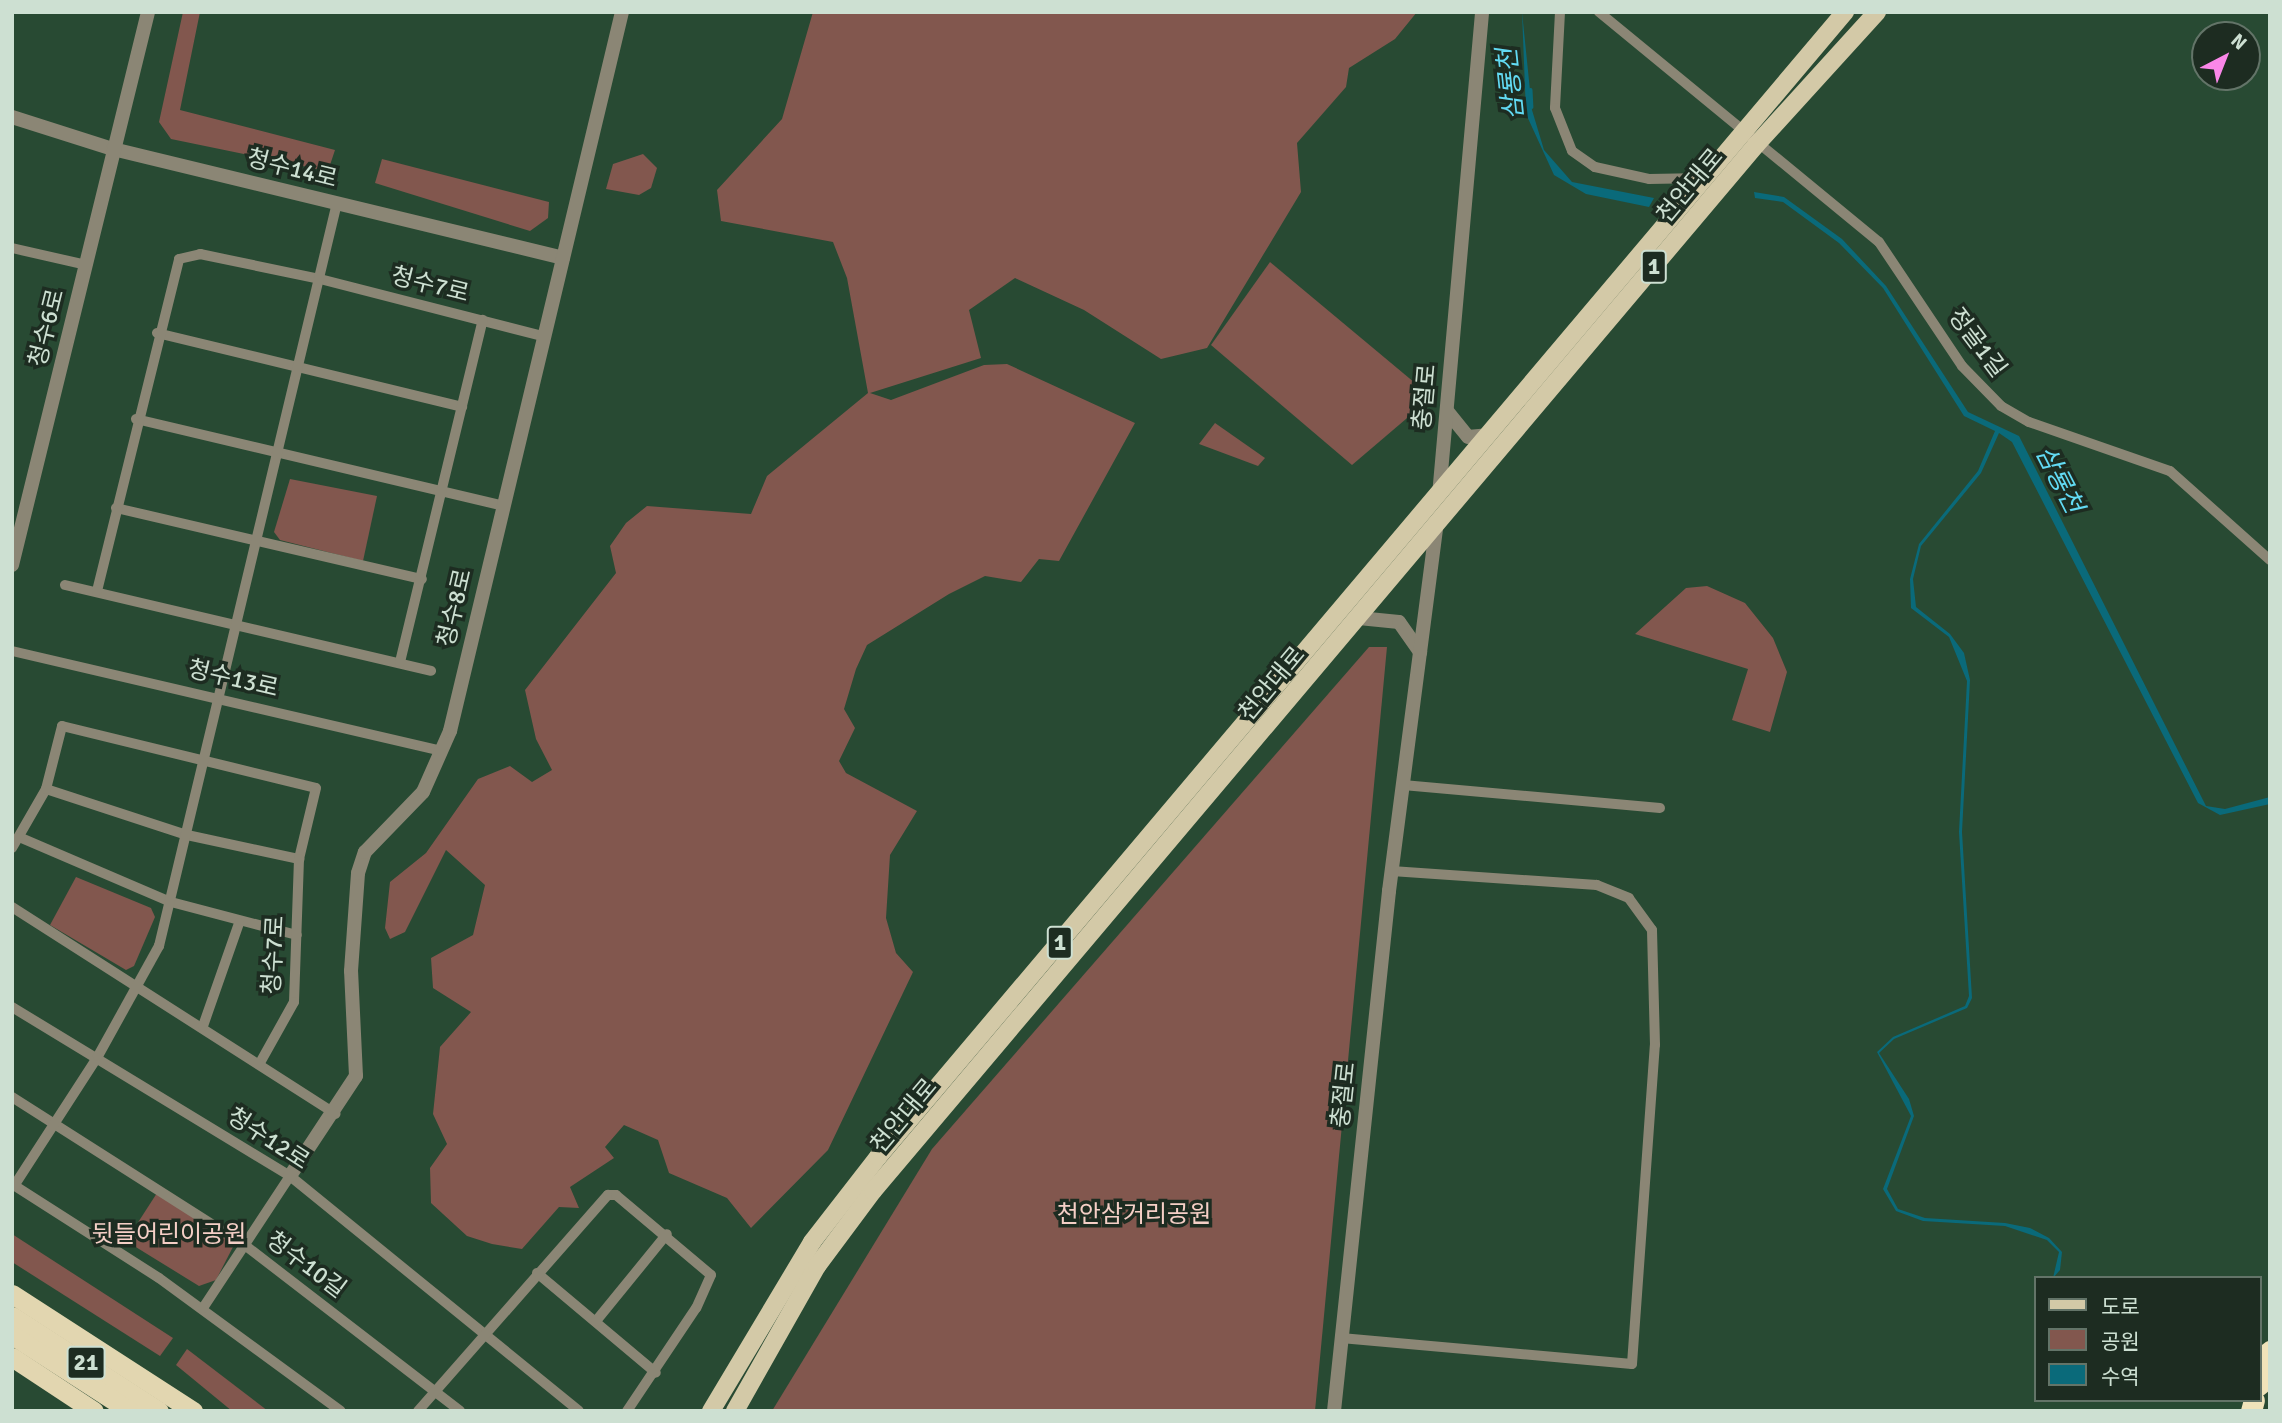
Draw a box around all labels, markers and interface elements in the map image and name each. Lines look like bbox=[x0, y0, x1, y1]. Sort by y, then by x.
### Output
north arrow bbox=[2191, 21, 2261, 91]
text: N bbox=[2226, 29, 2252, 55]
water label: 삼룡천 bbox=[1493, 47, 1531, 121]
street label: 천안대로 bbox=[1651, 143, 1729, 229]
street label: 청수14로 bbox=[244, 144, 340, 194]
road number: 1 bbox=[1640, 248, 1668, 286]
street label: 청수7로 bbox=[388, 261, 472, 309]
street label: 청수6로 bbox=[23, 286, 71, 370]
street label: 정골1길 bbox=[1942, 303, 2012, 383]
street label: 충절로 bbox=[1408, 363, 1442, 431]
water label: 삼룡천 bbox=[2028, 441, 2088, 519]
street label: 청수8로 bbox=[432, 566, 478, 650]
street label: 천안대로 bbox=[1233, 641, 1311, 727]
street label: 청수13로 bbox=[185, 655, 281, 703]
street label: 청수7로 bbox=[258, 915, 290, 995]
road number: 1 bbox=[1046, 924, 1074, 962]
street label: 충절로 bbox=[1326, 1061, 1362, 1129]
street label: 천안대로 bbox=[865, 1073, 943, 1159]
street label: 청수12로 bbox=[222, 1102, 314, 1176]
park label: 천안삼거리공원 bbox=[1057, 1201, 1211, 1229]
park label: 뒷들어린이공원 bbox=[92, 1221, 246, 1249]
street label: 청수10길 bbox=[261, 1226, 351, 1304]
legend bbox=[2034, 1276, 2261, 1402]
text: 도로 bbox=[2101, 1294, 2140, 1320]
text: 공원 bbox=[2101, 1329, 2140, 1355]
road number: 21 bbox=[65, 1344, 107, 1382]
text: 수역 bbox=[2101, 1364, 2140, 1390]

